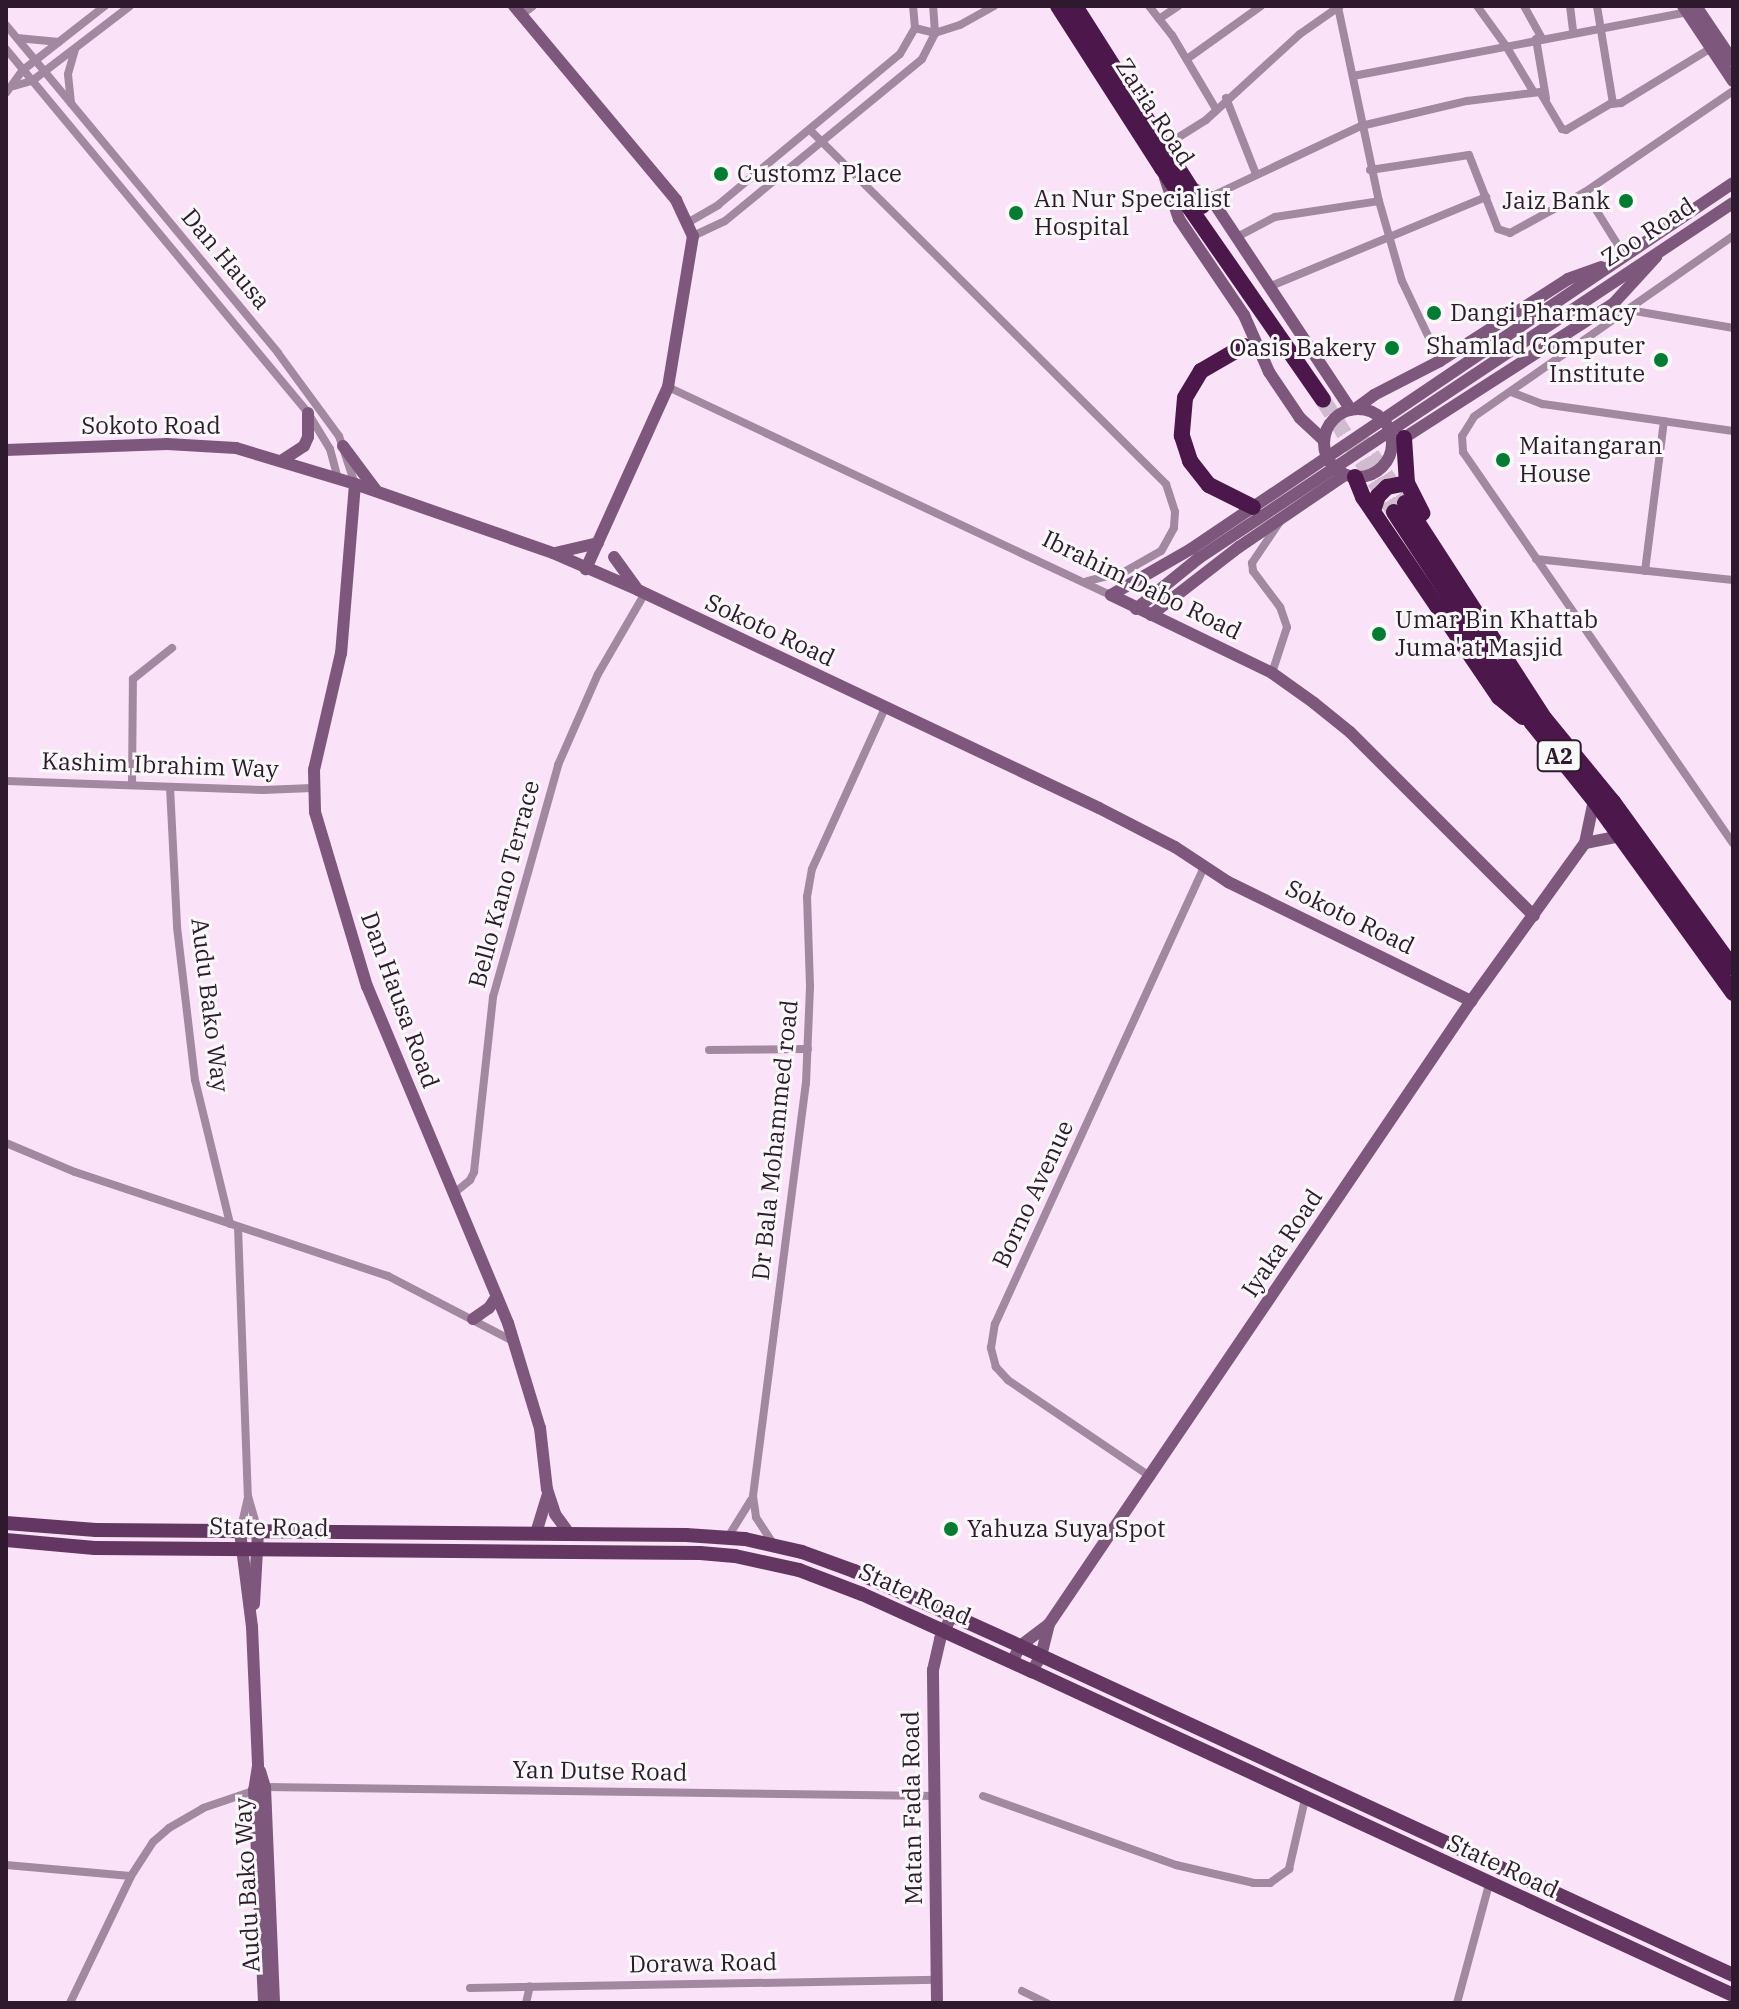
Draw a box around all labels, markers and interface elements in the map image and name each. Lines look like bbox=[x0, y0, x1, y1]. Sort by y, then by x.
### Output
street label: Zaria Road bbox=[1110, 53, 1200, 171]
place label: Customz Place bbox=[737, 160, 902, 188]
marker: Customz Place bbox=[712, 165, 730, 183]
place label: An Nur Specialist Hospital bbox=[1034, 185, 1231, 241]
place label: Jaiz Bank bbox=[1502, 187, 1610, 215]
street label: Zoo Road bbox=[1596, 191, 1700, 273]
marker: Jaiz Bank bbox=[1617, 192, 1635, 210]
marker: An Nur Specialist Hospital bbox=[1005, 202, 1027, 224]
street label: Dan Hausa bbox=[176, 203, 276, 315]
place label: Dangi Pharmacy bbox=[1450, 299, 1636, 327]
marker: Dangi Pharmacy bbox=[1425, 304, 1443, 322]
place label: Shamlad Computer Institute bbox=[1426, 332, 1645, 388]
place label: Oasis Bakery bbox=[1229, 334, 1376, 362]
marker: Oasis Bakery bbox=[1383, 339, 1401, 357]
marker: Shamlad Computer Institute bbox=[1652, 351, 1670, 369]
street label: Sokoto Road bbox=[81, 412, 221, 440]
place label: Maitangaran House bbox=[1519, 432, 1663, 488]
marker: Maitangaran House bbox=[1494, 451, 1512, 469]
street label: Ibrahim Dabo Road bbox=[1038, 524, 1246, 646]
street label: Sokoto Road bbox=[701, 587, 839, 673]
place label: Umar Bin Khattab Juma'at Masjid bbox=[1395, 606, 1598, 662]
marker: Umar Bin Khattab Juma'at Masjid bbox=[1370, 625, 1388, 643]
road number: A2 bbox=[1535, 738, 1583, 774]
street label: Kashim Ibrahim Way bbox=[41, 746, 279, 784]
street label: Bello Kano Terrace bbox=[462, 777, 546, 991]
street label: Sokoto Road bbox=[1281, 873, 1419, 961]
street label: Dan Hausa Road bbox=[355, 908, 445, 1092]
street label: Audu Bako Way bbox=[185, 916, 235, 1094]
street label: Dr Bala Mohammed road bbox=[746, 998, 804, 1282]
street label: Borno Avenue bbox=[986, 1116, 1080, 1272]
street label: Iyaka Road bbox=[1235, 1184, 1329, 1302]
street label: State Road bbox=[209, 1512, 329, 1542]
place label: Yahuza Suya Spot bbox=[967, 1515, 1165, 1543]
marker: Yahuza Suya Spot bbox=[942, 1520, 960, 1538]
street label: State Road bbox=[855, 1557, 975, 1631]
street label: Matan Fada Road bbox=[896, 1711, 928, 1905]
street label: Yan Dutse Road bbox=[512, 1755, 688, 1787]
street label: Audu Bako Way bbox=[228, 1797, 266, 1973]
street label: State Road bbox=[1443, 1828, 1563, 1904]
street label: Dorawa Road bbox=[629, 1947, 777, 1979]

